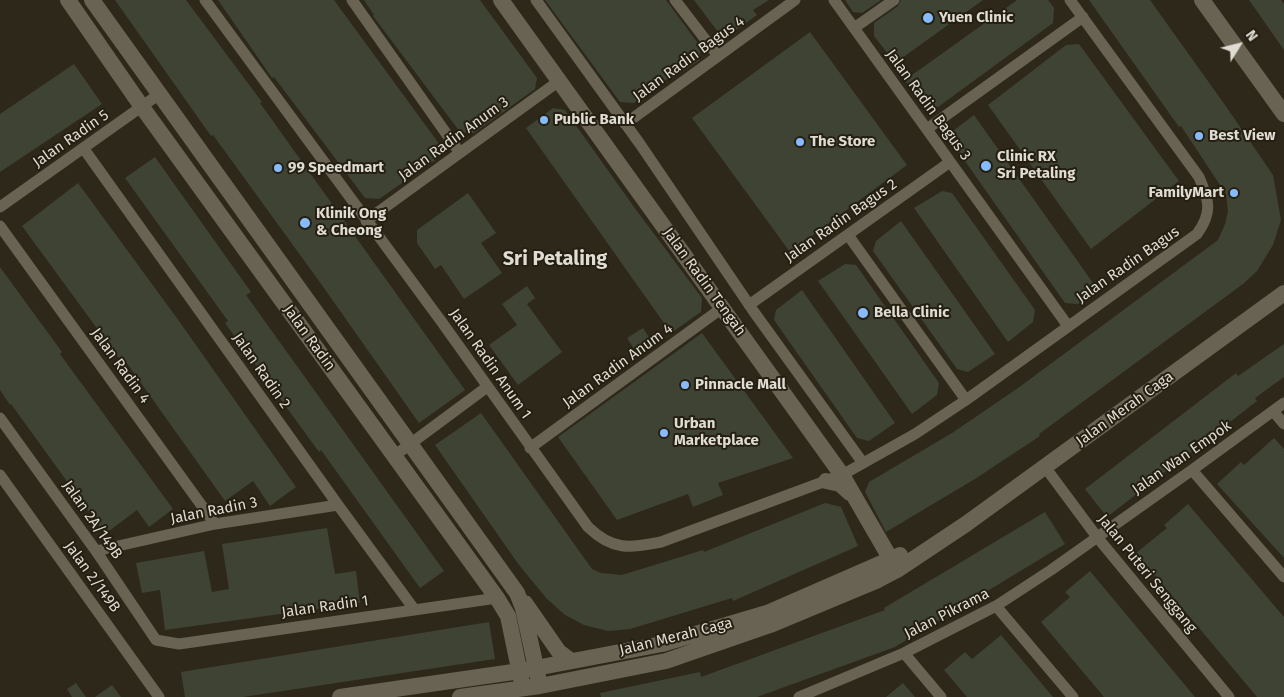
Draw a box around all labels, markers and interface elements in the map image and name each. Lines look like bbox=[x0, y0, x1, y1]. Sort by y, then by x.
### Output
place label: Yuen Clinic bbox=[939, 9, 1013, 27]
marker: Yuen Clinic bbox=[921, 11, 935, 25]
street label: Jalan Radin Bagus 4 bbox=[630, 13, 748, 105]
north arrow bbox=[1214, 20, 1264, 70]
text: N bbox=[1242, 27, 1261, 45]
street label: Jalan Radin Bagus 3 bbox=[882, 46, 974, 164]
street label: Jalan Radin Anum 3 bbox=[396, 93, 512, 185]
street label: Jalan Radin 5 bbox=[30, 106, 112, 172]
place label: Public Bank bbox=[554, 111, 634, 129]
marker: Public Bank bbox=[538, 114, 550, 126]
place label: Best View bbox=[1209, 127, 1275, 145]
marker: Best View bbox=[1193, 130, 1205, 142]
place label: The Store bbox=[810, 133, 875, 151]
marker: The Store bbox=[794, 136, 806, 148]
place label: Clinic RX Sri Petaling bbox=[997, 148, 1075, 183]
place label: 99 Speedmart bbox=[288, 159, 384, 177]
marker: Clinic RX Sri Petaling bbox=[979, 159, 993, 173]
marker: 99 Speedmart bbox=[272, 162, 284, 174]
street label: Jalan Radin Bagus 2 bbox=[781, 176, 901, 266]
place label: FamilyMart bbox=[1149, 184, 1224, 202]
marker: FamilyMart bbox=[1228, 187, 1240, 199]
place label: Klinik Ong & Cheong bbox=[316, 205, 386, 240]
marker: Klinik Ong & Cheong bbox=[298, 216, 312, 230]
street label: Jalan Radin Bagus bbox=[1073, 223, 1183, 307]
street label: Jalan Radin Tengah bbox=[659, 224, 749, 340]
district label: Sri Petaling bbox=[503, 247, 607, 271]
street label: Jalan Radin bbox=[279, 302, 339, 374]
place label: Bella Clinic bbox=[874, 304, 949, 322]
street label: Jalan Radin Anum 1 bbox=[445, 305, 535, 423]
marker: Bella Clinic bbox=[856, 306, 870, 320]
street label: Jalan Radin Anum 4 bbox=[559, 320, 677, 412]
street label: Jalan Radin 4 bbox=[87, 325, 153, 407]
street label: Jalan Radin 2 bbox=[228, 330, 294, 412]
street label: Jalan Merah Caga bbox=[1073, 368, 1177, 450]
place label: Pinnacle Mall bbox=[695, 376, 786, 394]
marker: Pinnacle Mall bbox=[679, 379, 691, 391]
place label: Urban Marketplace bbox=[674, 415, 759, 450]
street label: Jalan Wan Empok bbox=[1129, 417, 1235, 499]
marker: Urban Marketplace bbox=[658, 427, 670, 439]
street label: Jalan 2A/149B bbox=[58, 477, 126, 563]
street label: Jalan Radin 3 bbox=[169, 494, 259, 528]
street label: Jalan Puteri Senggang bbox=[1094, 511, 1200, 637]
street label: Jalan 2/149B bbox=[60, 538, 124, 616]
street label: Jalan Pikrama bbox=[902, 585, 992, 643]
street label: Jalan Radin 1 bbox=[280, 592, 370, 622]
street label: Jalan Merah Caga bbox=[618, 614, 734, 660]

